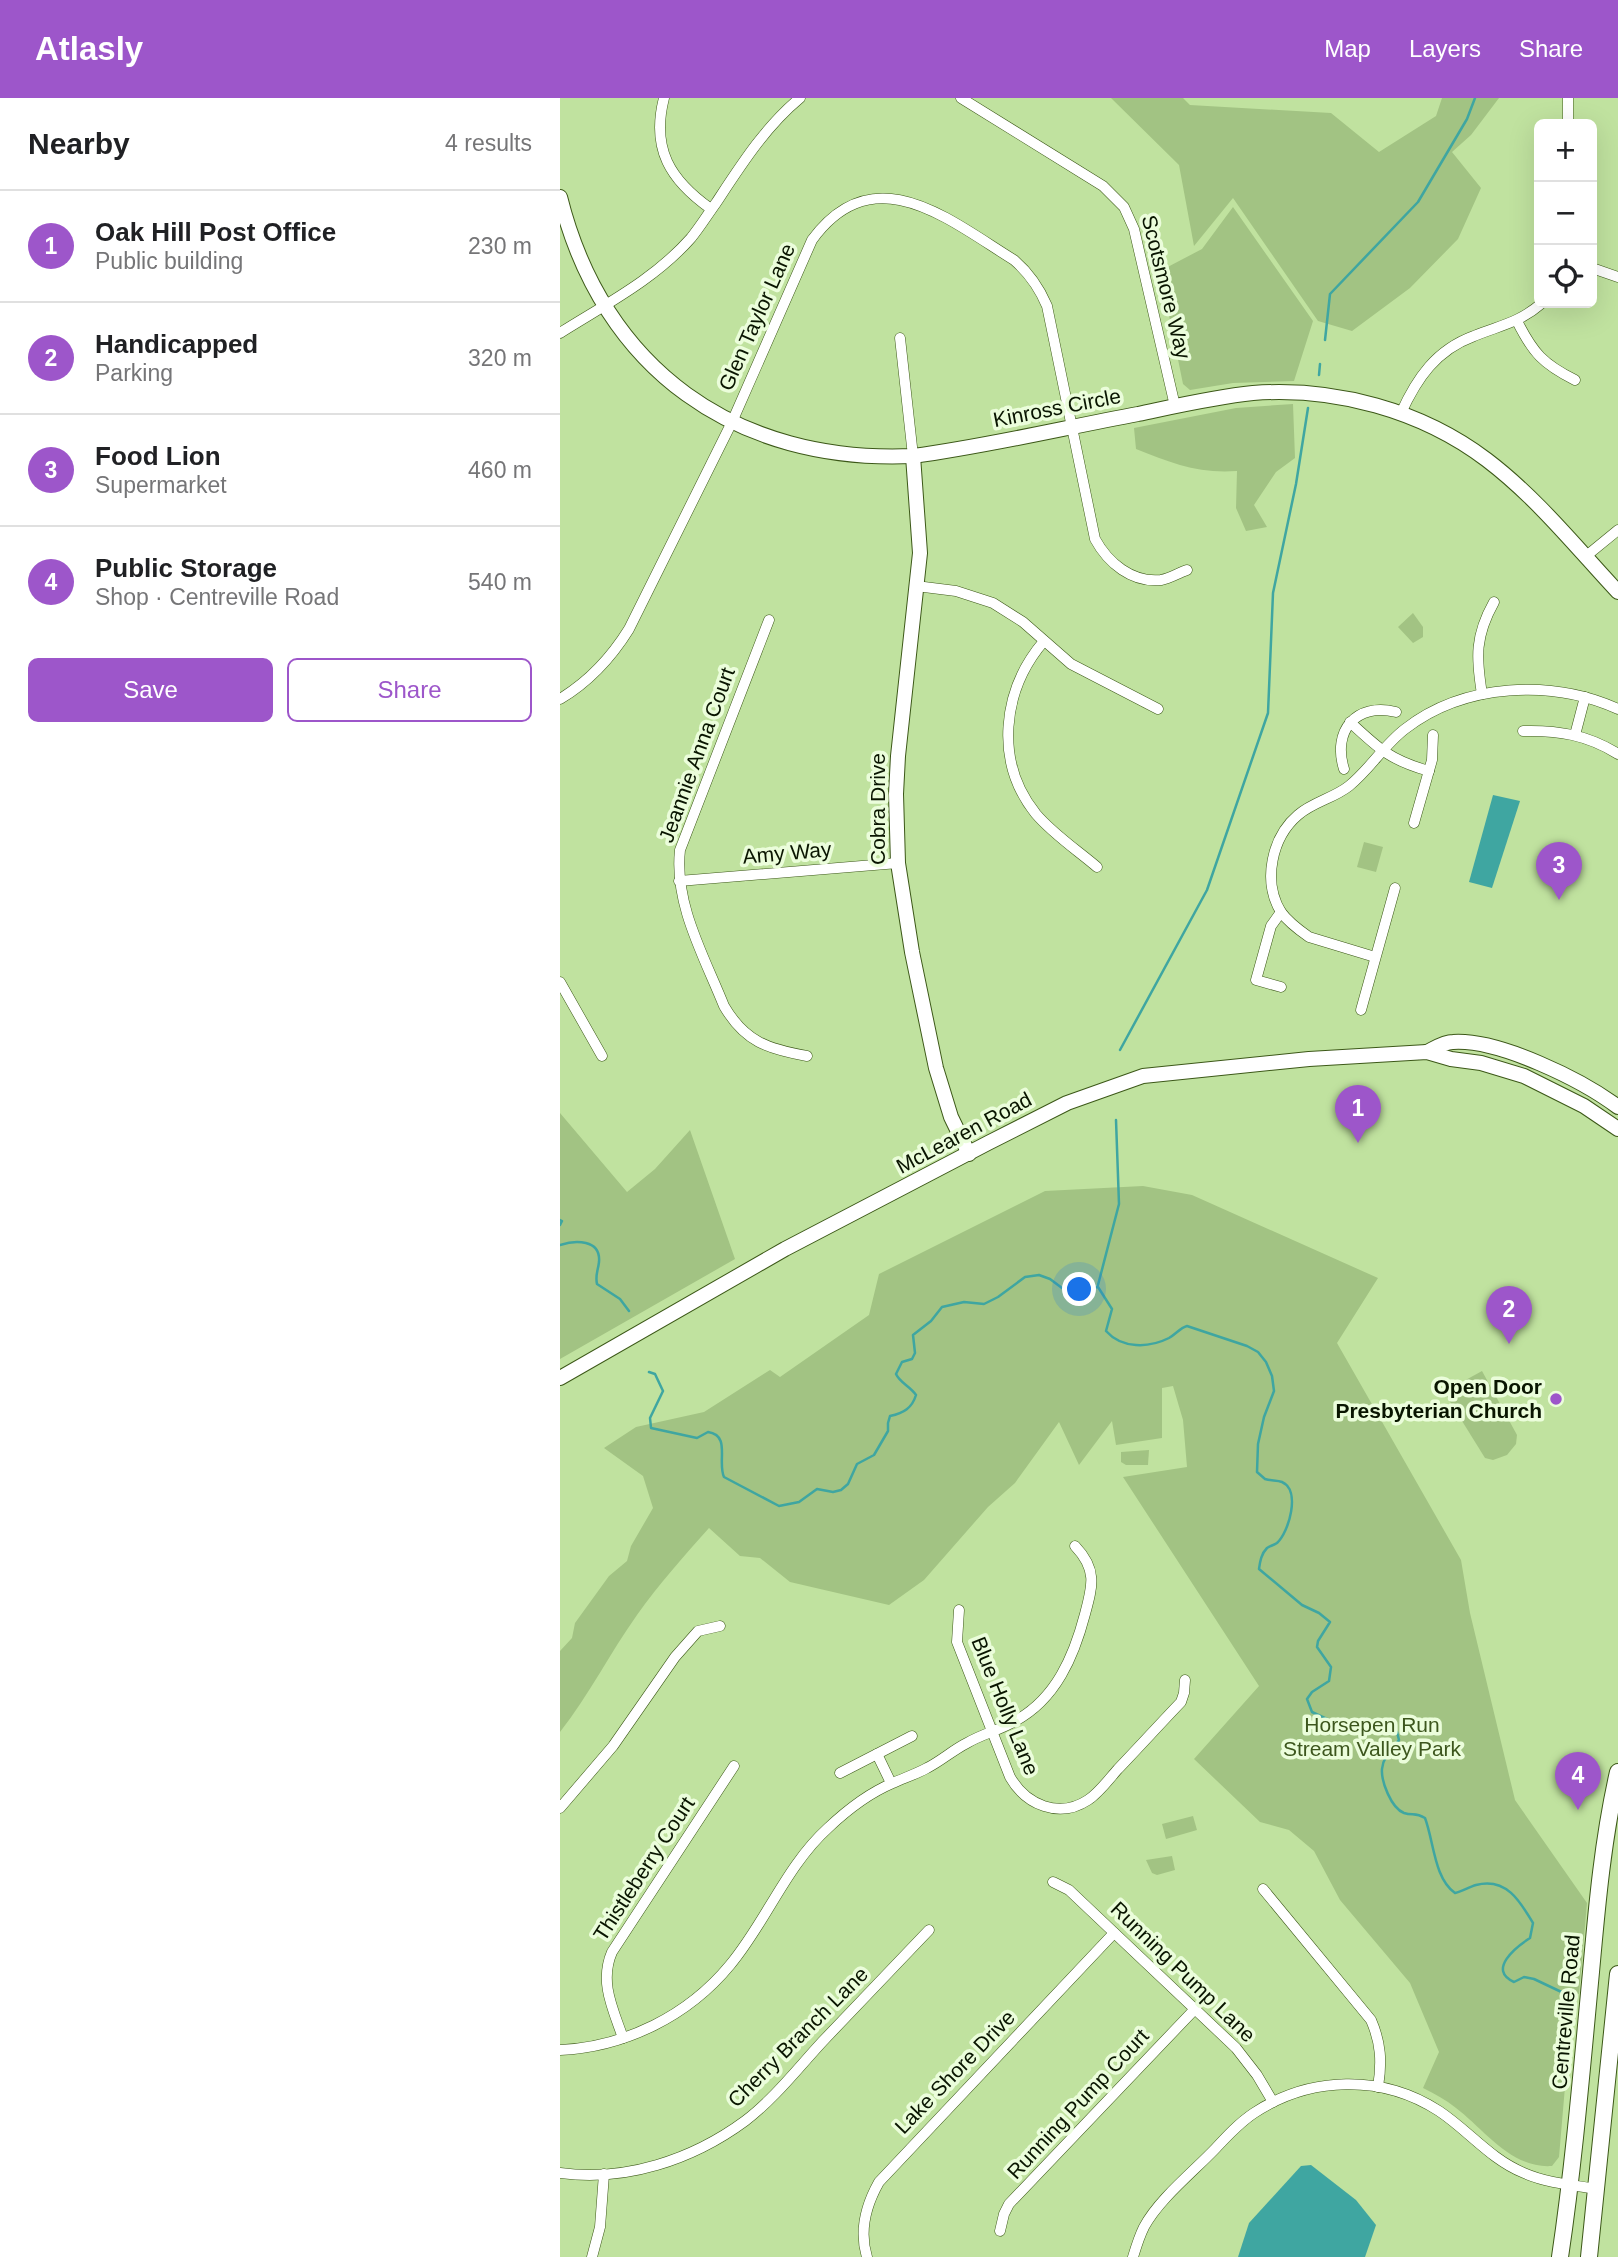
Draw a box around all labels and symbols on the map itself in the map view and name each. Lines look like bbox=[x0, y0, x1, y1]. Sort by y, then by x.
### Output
street label: Scotsmore Way bbox=[1137, 213, 1196, 362]
street label: Glen Taylor Lane bbox=[714, 240, 799, 394]
street label: Kinross Circle bbox=[991, 384, 1123, 431]
street label: Jeannie Anna Court bbox=[654, 664, 739, 845]
street label: Cobra Drive bbox=[866, 753, 889, 865]
street label: Amy Way bbox=[742, 837, 833, 868]
pin: 3 bbox=[1536, 842, 1582, 900]
pin: 1 bbox=[1335, 1085, 1381, 1143]
street label: McLearen Road bbox=[892, 1087, 1035, 1178]
your location bbox=[1062, 1272, 1096, 1306]
pin: 2 bbox=[1486, 1286, 1532, 1344]
place label: Open Door Presbyterian Church bbox=[1335, 1375, 1542, 1422]
marker: Open Door Presbyterian Church bbox=[1548, 1391, 1564, 1407]
street label: Blue Holly Lane bbox=[967, 1633, 1044, 1778]
park label: Horsepen Run Stream Valley Park bbox=[1283, 1713, 1462, 1760]
pin: 4 bbox=[1555, 1752, 1601, 1810]
street label: Thistleberry Court bbox=[588, 1792, 699, 1945]
street label: Running Pump Lane bbox=[1106, 1897, 1260, 2046]
street label: Centreville Road bbox=[1547, 1934, 1584, 2090]
street label: Cherry Branch Lane bbox=[723, 1962, 872, 2111]
street label: Lake Shore Drive bbox=[890, 2005, 1019, 2138]
street label: Running Pump Court bbox=[1002, 2024, 1153, 2183]

